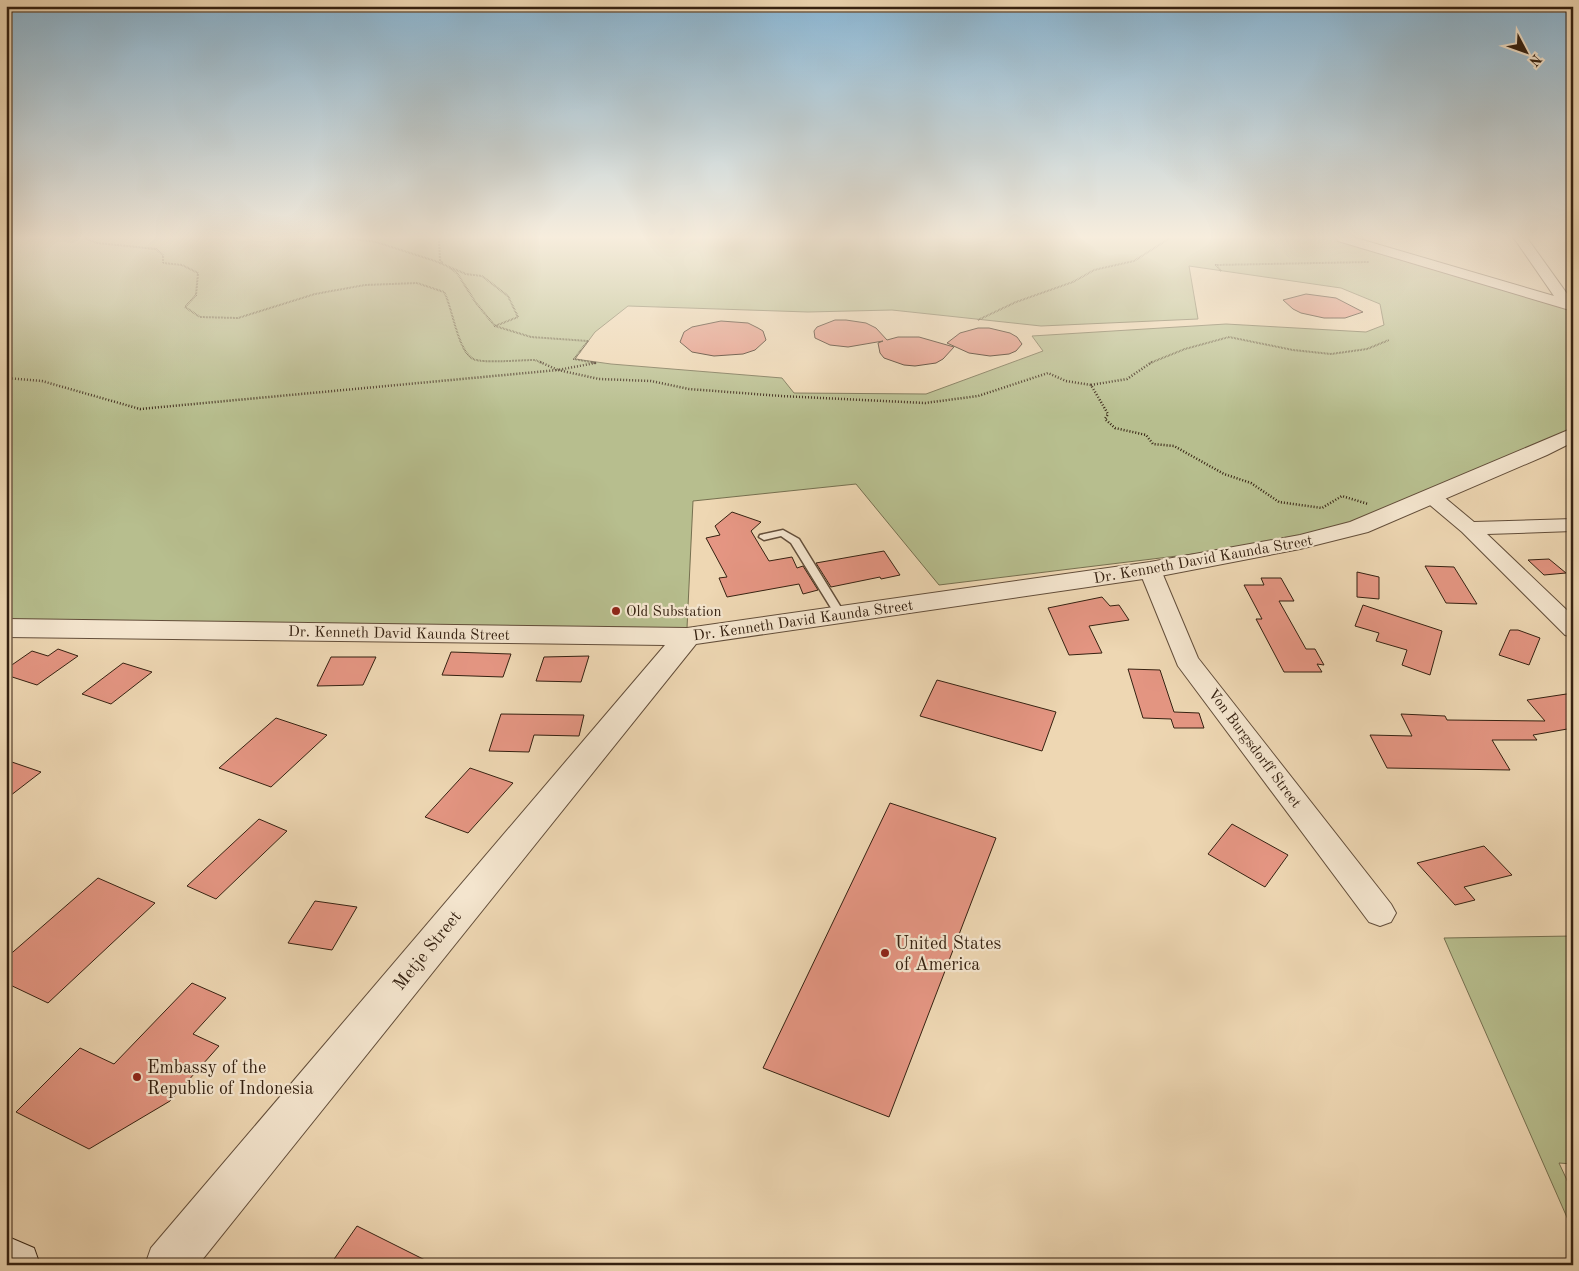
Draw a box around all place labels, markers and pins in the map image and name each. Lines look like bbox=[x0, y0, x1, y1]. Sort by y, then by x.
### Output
marker: Old Substation bbox=[610, 605, 622, 617]
place label: Old Substation bbox=[626, 605, 722, 620]
place label: United States of America bbox=[895, 935, 1002, 974]
marker: United States of America bbox=[879, 947, 891, 959]
place label: Embassy of the Republic of Indonesia bbox=[147, 1059, 314, 1098]
marker: Embassy of the Republic of Indonesia bbox=[131, 1071, 143, 1083]

